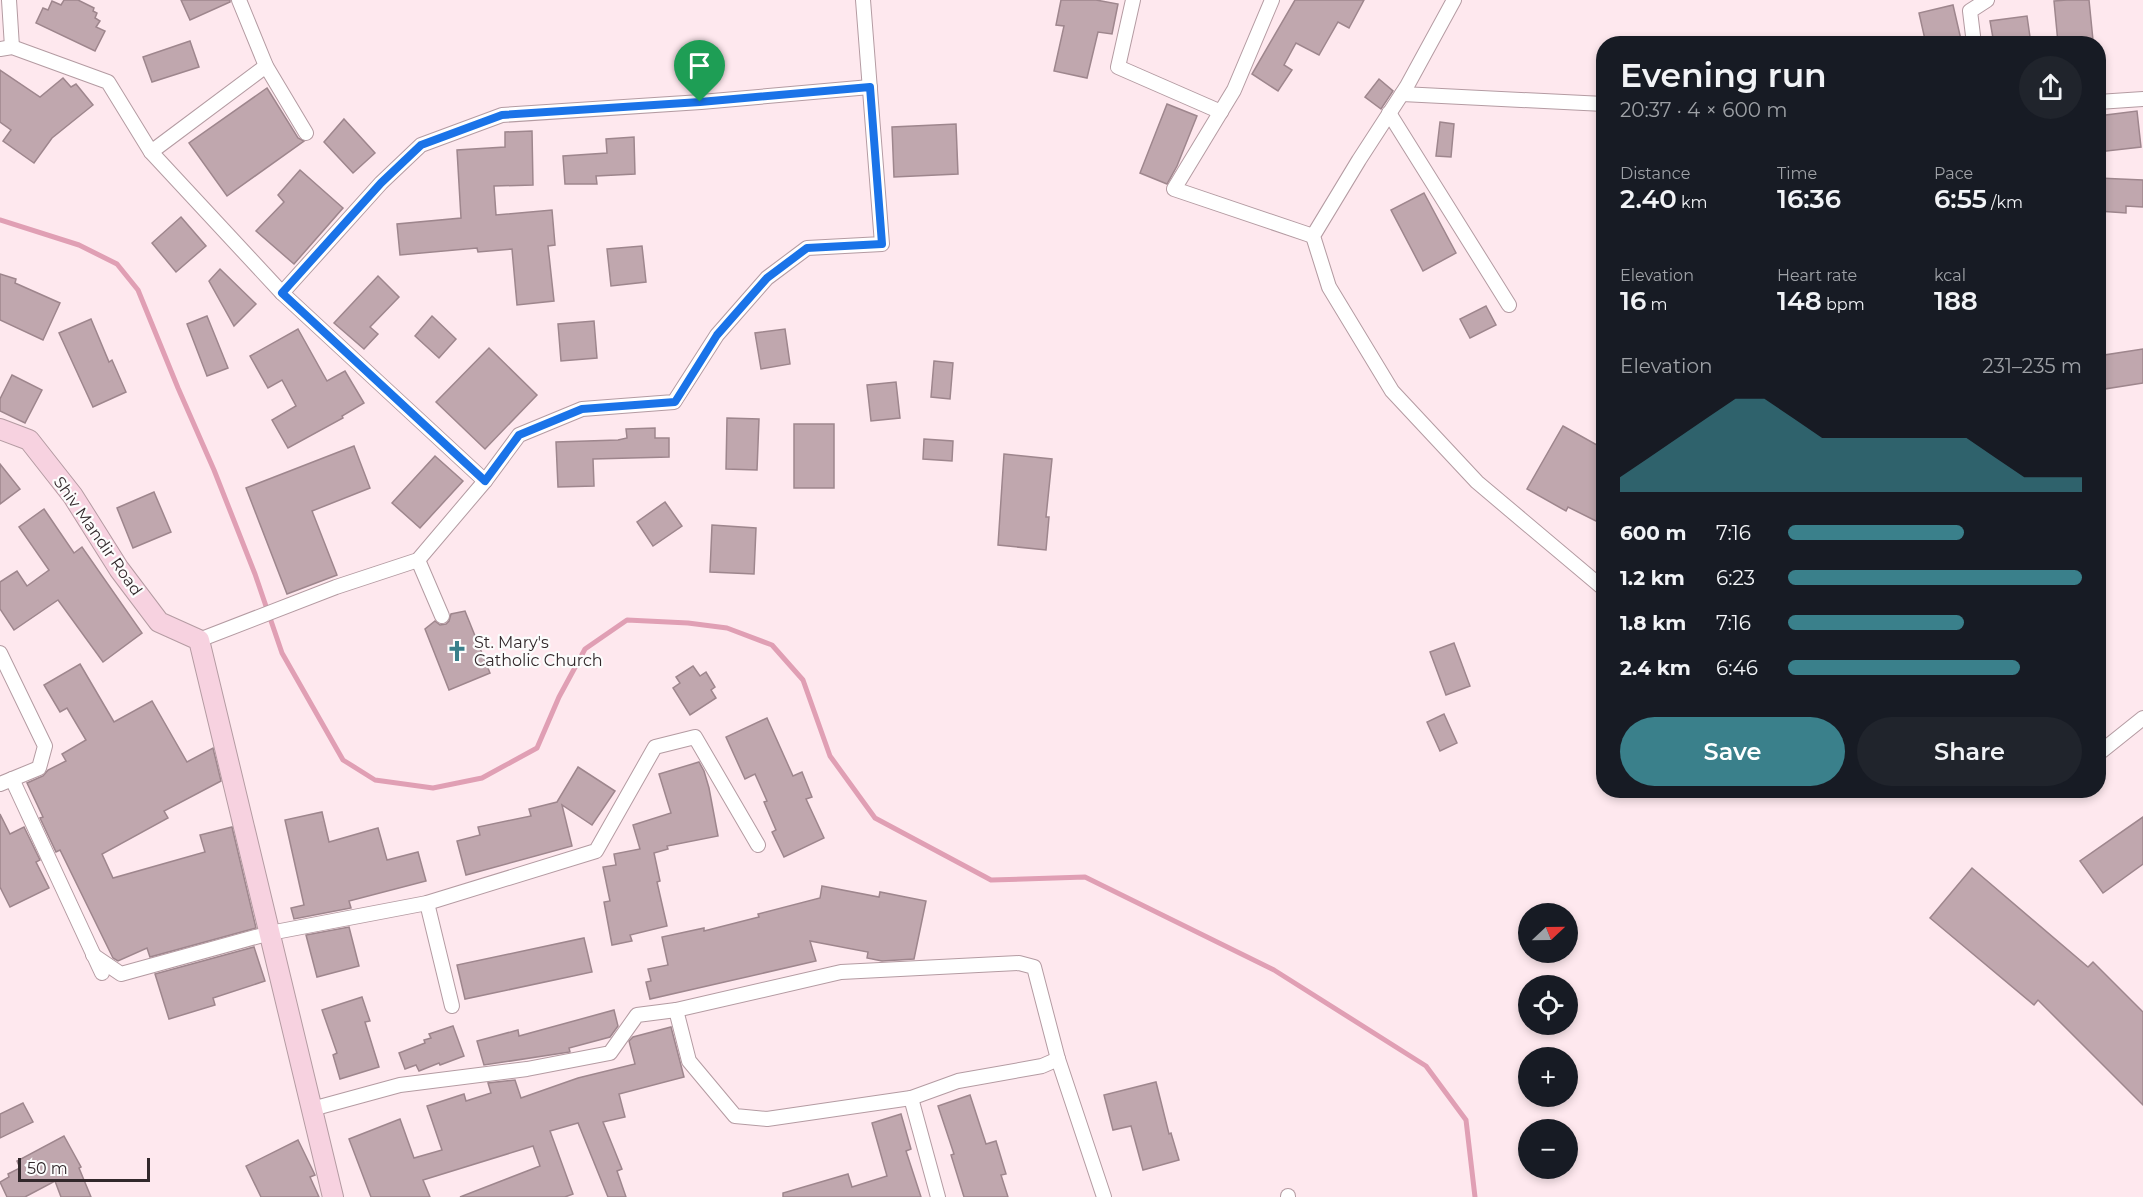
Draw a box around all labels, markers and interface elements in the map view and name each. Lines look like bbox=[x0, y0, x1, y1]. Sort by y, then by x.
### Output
pin bbox=[674, 40, 725, 102]
icon: arrive bbox=[683, 49, 716, 82]
text: Evening run bbox=[1620, 55, 1827, 95]
button: share bbox=[2019, 56, 2082, 119]
text: 20:37 · 4 × 600 m bbox=[1620, 98, 1787, 122]
text: Distance bbox=[1620, 164, 1690, 183]
text: Time bbox=[1777, 164, 1817, 183]
text: Pace bbox=[1934, 164, 1973, 183]
text: 2.40 bbox=[1620, 183, 1677, 215]
text: 16:36 bbox=[1777, 183, 1841, 215]
text: 6:55 bbox=[1934, 183, 1987, 215]
text: km bbox=[1677, 193, 1707, 212]
text: /km bbox=[1987, 193, 2023, 212]
text: Elevation bbox=[1620, 266, 1694, 285]
text: Heart rate bbox=[1777, 266, 1857, 285]
text: kcal bbox=[1934, 266, 1966, 285]
text: 16 bbox=[1620, 285, 1646, 317]
text: 148 bbox=[1777, 285, 1822, 317]
text: 188 bbox=[1934, 285, 1978, 317]
text: m bbox=[1646, 295, 1667, 314]
text: bpm bbox=[1822, 295, 1865, 314]
text: Elevation bbox=[1620, 354, 1712, 378]
text: 231–235 m bbox=[1982, 354, 2082, 378]
street label: Shiv Mandir Road bbox=[50, 473, 146, 599]
text: 600 m bbox=[1620, 521, 1687, 545]
text: 7:16 bbox=[1716, 521, 1751, 545]
text: 1.2 km bbox=[1620, 566, 1685, 590]
text: 6:23 bbox=[1716, 566, 1755, 590]
text: 1.8 km bbox=[1620, 611, 1686, 635]
text: 7:16 bbox=[1716, 611, 1751, 635]
place label: St. Mary's Catholic Church bbox=[474, 633, 603, 670]
church icon: St. Mary's Catholic Church bbox=[445, 639, 469, 663]
text: 2.4 km bbox=[1620, 656, 1691, 680]
text: 6:46 bbox=[1716, 656, 1758, 680]
button: Save bbox=[1620, 717, 1845, 786]
button: Share bbox=[1857, 717, 2082, 786]
north arrow bbox=[1518, 903, 1578, 963]
map controls bbox=[1518, 903, 1578, 1179]
button: locate bbox=[1518, 975, 1578, 1035]
button: + bbox=[1518, 1047, 1578, 1107]
button: − bbox=[1518, 1119, 1578, 1179]
scale bar bbox=[18, 1155, 150, 1182]
text: 50 m bbox=[27, 1159, 68, 1178]

